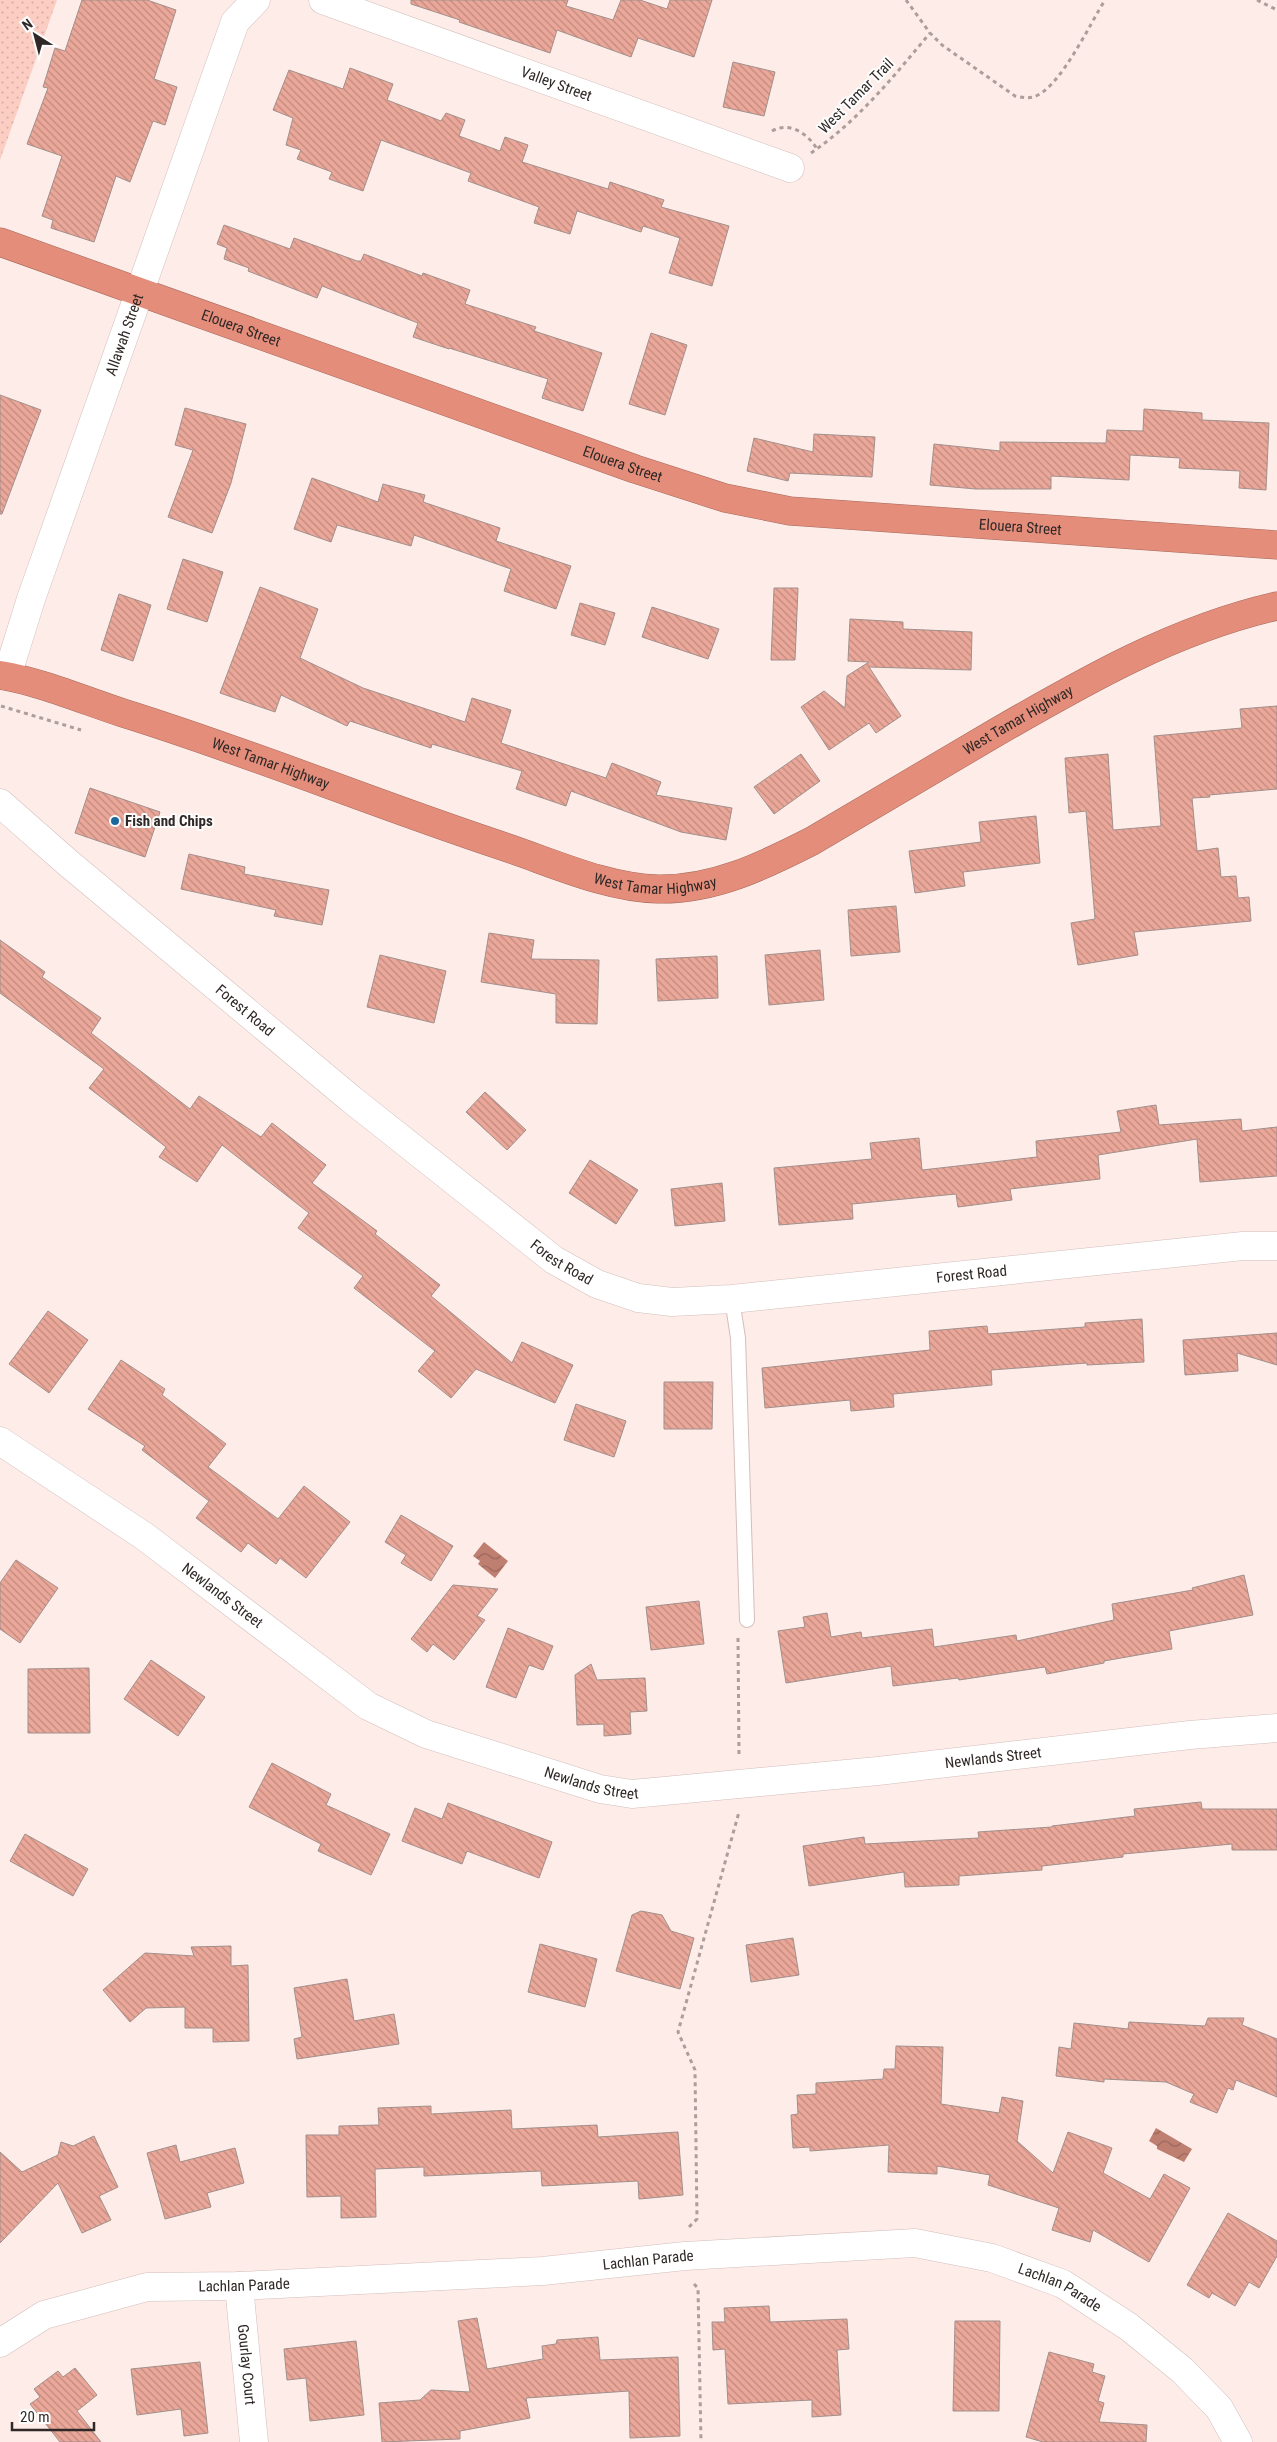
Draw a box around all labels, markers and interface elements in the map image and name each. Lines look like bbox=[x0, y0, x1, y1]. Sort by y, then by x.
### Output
north arrow bbox=[10, 10, 60, 60]
text: N bbox=[19, 15, 36, 33]
street label: West Tamar Trail bbox=[815, 55, 897, 137]
street label: Valley Street bbox=[518, 63, 594, 105]
street label: Allawah Street bbox=[102, 291, 147, 378]
street label: Elouera Street bbox=[199, 306, 283, 351]
street label: Elouera Street bbox=[580, 442, 664, 486]
street label: Elouera Street bbox=[978, 515, 1062, 539]
street label: West Tamar Highway bbox=[960, 682, 1076, 759]
street label: West Tamar Highway bbox=[209, 734, 332, 793]
place label: Fish and Chips bbox=[125, 812, 213, 830]
marker: Fish and Chips bbox=[109, 815, 121, 827]
street label: West Tamar Highway bbox=[592, 869, 718, 898]
street label: Forest Road bbox=[212, 981, 278, 1040]
street label: Forest Road bbox=[527, 1236, 596, 1289]
street label: Forest Road bbox=[935, 1262, 1008, 1287]
street label: Newlands Street bbox=[178, 1559, 266, 1632]
street label: Newlands Street bbox=[944, 1743, 1042, 1772]
street label: Newlands Street bbox=[542, 1763, 639, 1803]
street label: Lachlan Parade bbox=[602, 2247, 694, 2274]
street label: Lachlan Parade bbox=[1016, 2259, 1105, 2316]
street label: Lachlan Parade bbox=[198, 2275, 290, 2295]
street label: Gourlay Court bbox=[234, 2323, 259, 2406]
scale bar bbox=[12, 2400, 95, 2432]
text: 20 m bbox=[20, 2408, 50, 2426]

